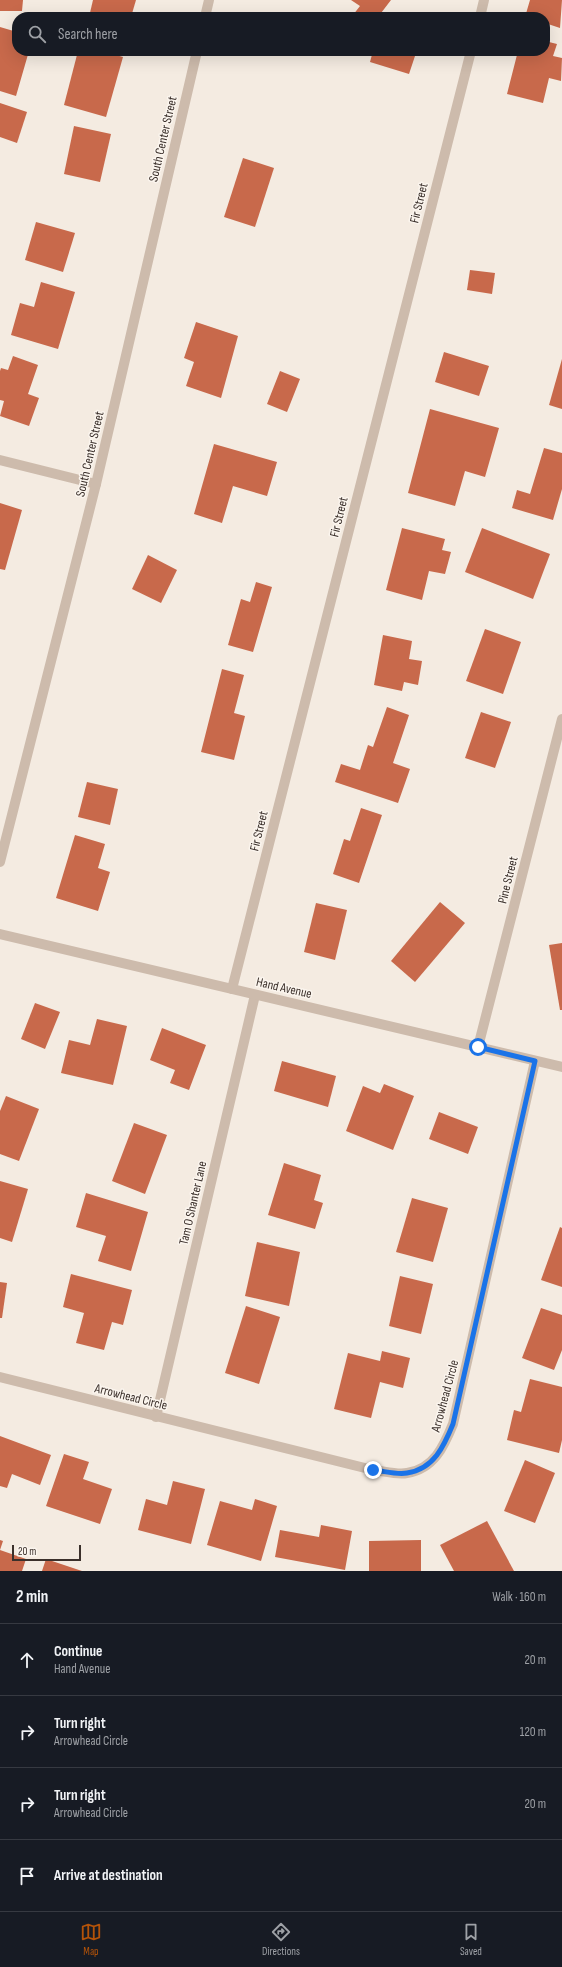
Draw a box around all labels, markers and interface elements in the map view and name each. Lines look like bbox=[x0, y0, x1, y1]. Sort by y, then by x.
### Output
search box bbox=[12, 12, 550, 56]
icon: search bbox=[26, 23, 48, 45]
text: Search here bbox=[58, 25, 118, 44]
street label: South Center Street bbox=[145, 95, 181, 183]
street label: Fir Street bbox=[406, 181, 432, 225]
street label: South Center Street bbox=[72, 410, 108, 498]
street label: Fir Street bbox=[326, 495, 352, 539]
street label: Fir Street bbox=[246, 809, 272, 853]
street label: Pine Street bbox=[494, 855, 522, 905]
street label: Hand Avenue bbox=[255, 974, 313, 1002]
route start bbox=[469, 1038, 487, 1056]
street label: Tam O Shanter Lane bbox=[176, 1160, 210, 1246]
street label: Arrowhead Circle bbox=[427, 1358, 462, 1435]
street label: Arrowhead Circle bbox=[92, 1380, 169, 1414]
route end bbox=[364, 1461, 382, 1479]
scale bar bbox=[12, 1543, 81, 1562]
text: 20 m bbox=[18, 1545, 36, 1558]
text: 2 min bbox=[16, 1587, 48, 1607]
text: Walk · 160 m bbox=[492, 1589, 546, 1605]
text: Continue bbox=[54, 1642, 103, 1661]
icon: ahead bbox=[16, 1649, 38, 1671]
text: 20 m bbox=[524, 1652, 546, 1668]
text: Hand Avenue bbox=[54, 1661, 110, 1677]
text: Turn right bbox=[54, 1714, 106, 1733]
icon: right bbox=[16, 1721, 38, 1743]
text: 120 m bbox=[520, 1724, 546, 1740]
text: Arrowhead Circle bbox=[54, 1733, 128, 1749]
text: Turn right bbox=[54, 1786, 106, 1805]
icon: right bbox=[16, 1793, 38, 1815]
text: 20 m bbox=[524, 1796, 546, 1812]
text: Arrowhead Circle bbox=[54, 1805, 128, 1821]
icon: arrive bbox=[16, 1865, 38, 1887]
text: Arrive at destination bbox=[54, 1866, 163, 1885]
tab: Map bbox=[80, 1921, 102, 1958]
tab: Directions bbox=[262, 1921, 300, 1958]
tab: Saved bbox=[460, 1921, 482, 1958]

